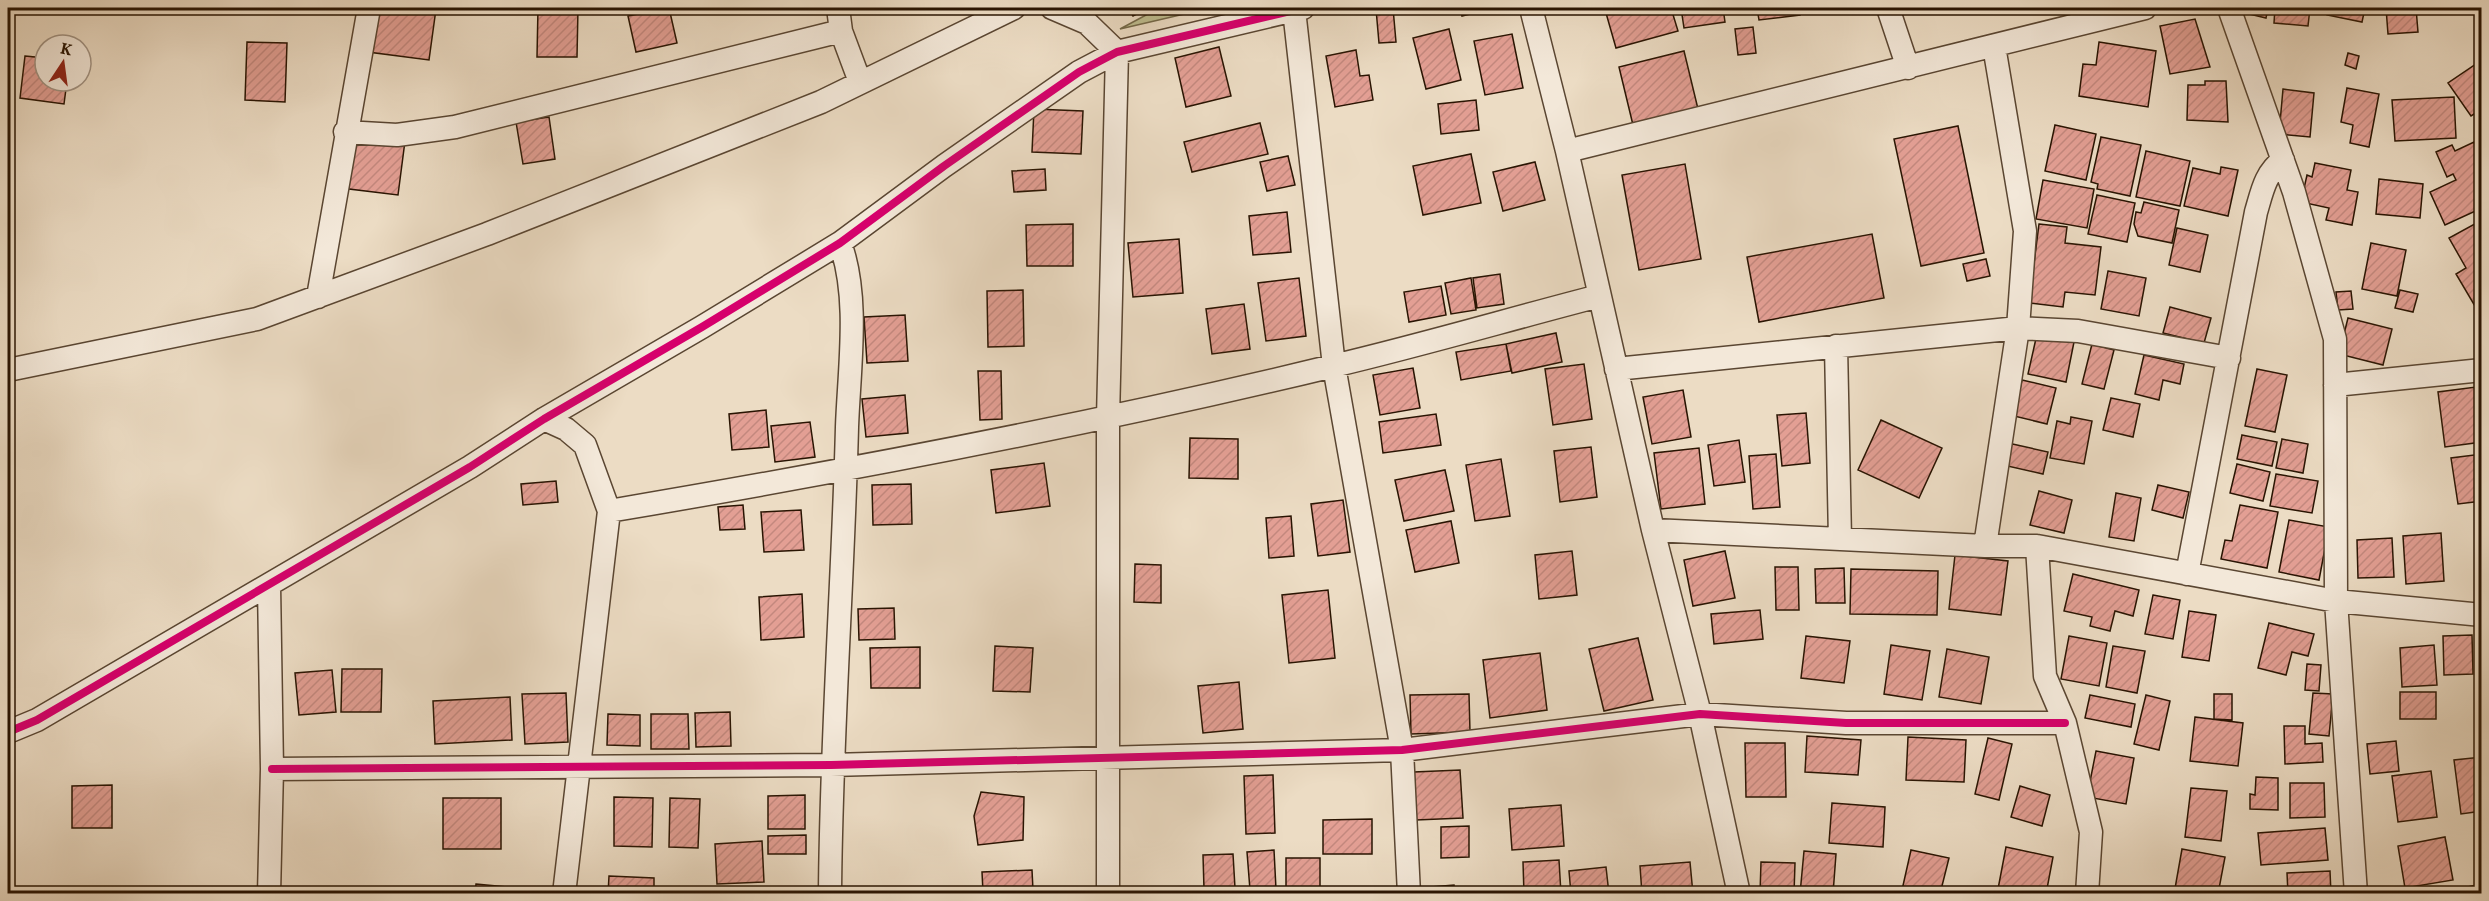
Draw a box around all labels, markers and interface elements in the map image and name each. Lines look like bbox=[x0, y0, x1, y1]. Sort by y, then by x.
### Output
north arrow bbox=[33, 33, 93, 93]
text: K bbox=[58, 38, 74, 62]

